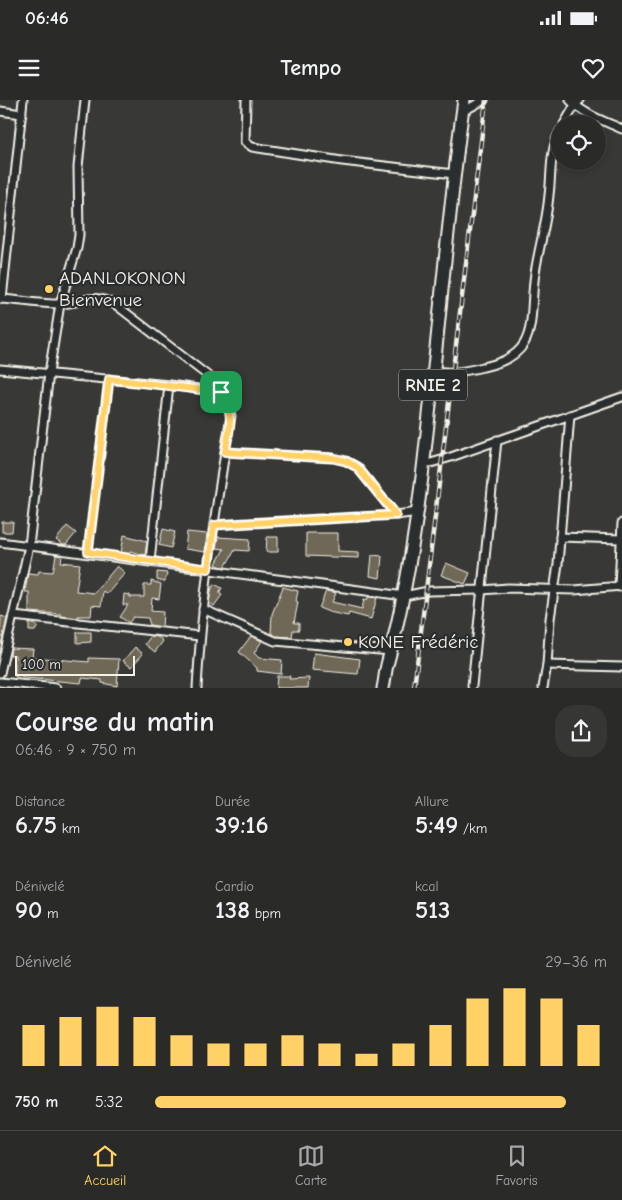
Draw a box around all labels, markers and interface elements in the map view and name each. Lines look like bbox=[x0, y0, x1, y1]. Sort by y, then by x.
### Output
text: 06:46 bbox=[25, 7, 69, 29]
icon: menu bbox=[15, 54, 43, 82]
icon: heart bbox=[579, 54, 607, 82]
text: Tempo bbox=[281, 55, 341, 81]
map controls bbox=[551, 115, 606, 170]
button: locate bbox=[551, 115, 606, 170]
place label: ADANLOKONON Bienvenue bbox=[59, 267, 186, 311]
marker: ADANLOKONON Bienvenue bbox=[43, 283, 55, 295]
road number: RNIE 2 bbox=[399, 370, 467, 400]
pin bbox=[200, 371, 242, 413]
icon: arrive bbox=[207, 378, 235, 406]
place label: KONE Frédéric bbox=[358, 631, 478, 653]
marker: KONE Frédéric bbox=[342, 636, 354, 648]
scale bar bbox=[15, 652, 135, 676]
text: 100 m bbox=[22, 656, 61, 673]
button: share bbox=[555, 705, 607, 757]
text: Course du matin bbox=[15, 706, 215, 738]
text: 06:46 · 9 × 750 m bbox=[15, 741, 136, 759]
text: Distance bbox=[15, 793, 65, 810]
text: Durée bbox=[215, 793, 250, 810]
text: Allure bbox=[415, 793, 449, 810]
text: 6.75 bbox=[15, 810, 57, 839]
text: 39:16 bbox=[215, 810, 268, 839]
text: 5:49 bbox=[415, 810, 458, 839]
text: km bbox=[57, 820, 80, 837]
text: /km bbox=[458, 820, 487, 837]
text: Dénivelé bbox=[15, 878, 64, 895]
text: Cardio bbox=[215, 878, 254, 895]
text: kcal bbox=[415, 878, 439, 895]
text: 90 bbox=[15, 895, 42, 924]
text: 138 bbox=[215, 895, 250, 924]
text: 513 bbox=[415, 895, 450, 924]
text: m bbox=[42, 905, 59, 922]
text: bpm bbox=[250, 905, 281, 922]
text: Dénivelé bbox=[15, 953, 71, 971]
text: 29–36 m bbox=[545, 953, 607, 971]
text: 750 m bbox=[15, 1093, 58, 1111]
text: 5:32 bbox=[95, 1093, 123, 1111]
tab: Accueil bbox=[84, 1142, 126, 1189]
tab: Carte bbox=[295, 1142, 327, 1189]
tab: Favoris bbox=[496, 1142, 538, 1189]

